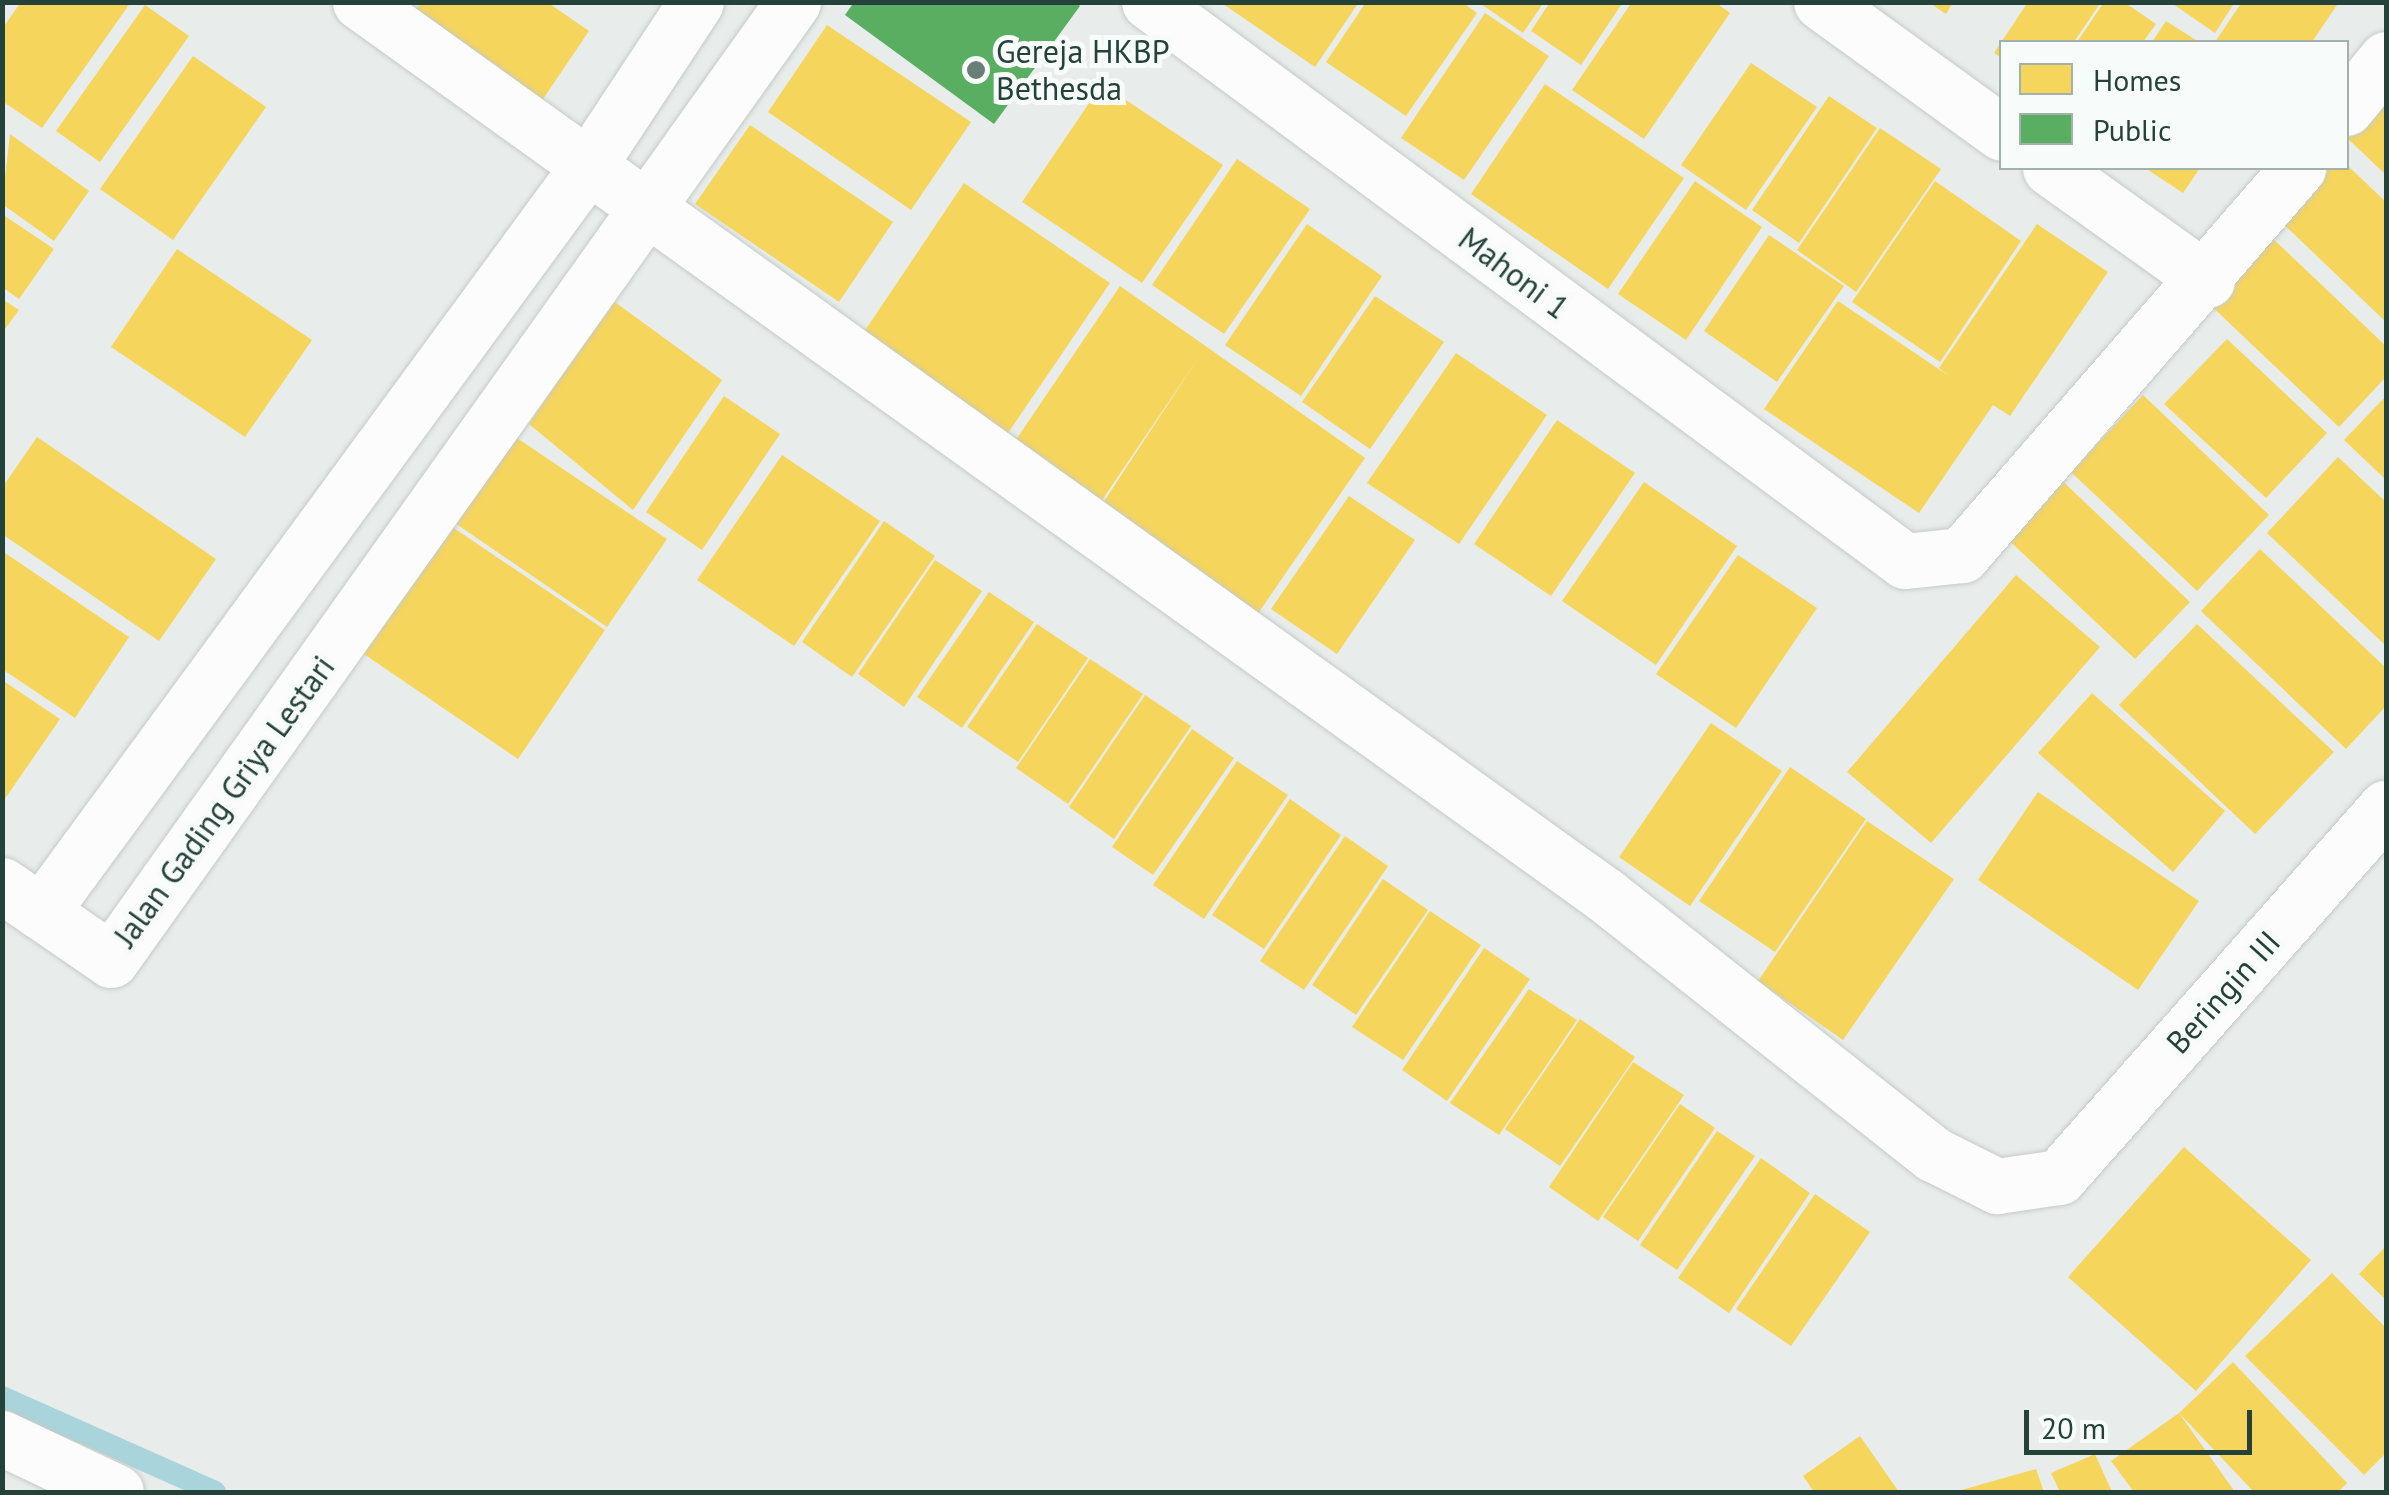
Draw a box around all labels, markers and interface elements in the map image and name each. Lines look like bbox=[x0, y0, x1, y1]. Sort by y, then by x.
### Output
place label: Gereja HKBP Bethesda bbox=[996, 33, 1170, 108]
legend bbox=[1999, 40, 2349, 170]
marker: Gereja HKBP Bethesda bbox=[965, 59, 987, 81]
text: Homes bbox=[2093, 60, 2181, 99]
text: Public bbox=[2093, 110, 2171, 149]
street label: Mahoni 1 bbox=[1451, 219, 1577, 327]
street label: Jalan Gading Griya Lestari bbox=[106, 648, 342, 954]
street label: Beringin III bbox=[2158, 923, 2288, 1061]
scale bar bbox=[2029, 1390, 2256, 1452]
text: 20 m bbox=[2041, 1408, 2106, 1447]

